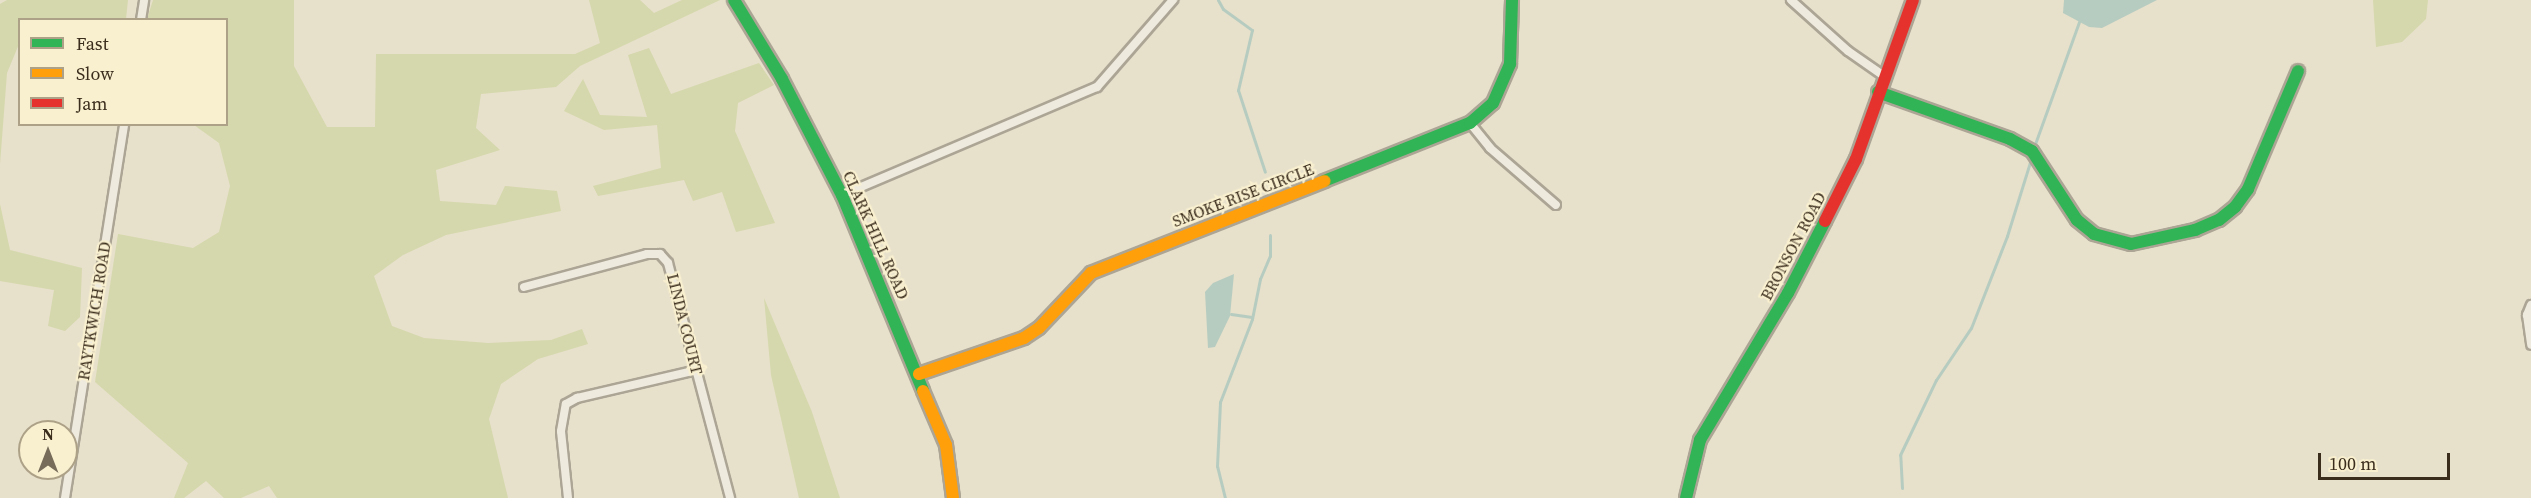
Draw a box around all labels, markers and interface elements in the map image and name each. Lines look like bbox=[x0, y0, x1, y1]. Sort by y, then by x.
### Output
legend bbox=[18, 18, 228, 126]
text: Fast bbox=[76, 31, 109, 56]
text: Slow bbox=[76, 61, 114, 86]
text: Jam bbox=[76, 91, 108, 116]
street label: SMOKE RISE CIRCLE bbox=[1170, 159, 1316, 231]
street label: CLARK HILL ROAD bbox=[839, 168, 913, 302]
street label: BRONSON ROAD bbox=[1756, 189, 1830, 303]
street label: RAYTKWICH ROAD bbox=[74, 240, 114, 382]
street label: LINDA COURT bbox=[663, 271, 707, 377]
north arrow bbox=[18, 420, 78, 480]
text: N bbox=[42, 423, 54, 445]
scale bar bbox=[2321, 441, 2453, 479]
text: 100 m bbox=[2329, 451, 2376, 476]

